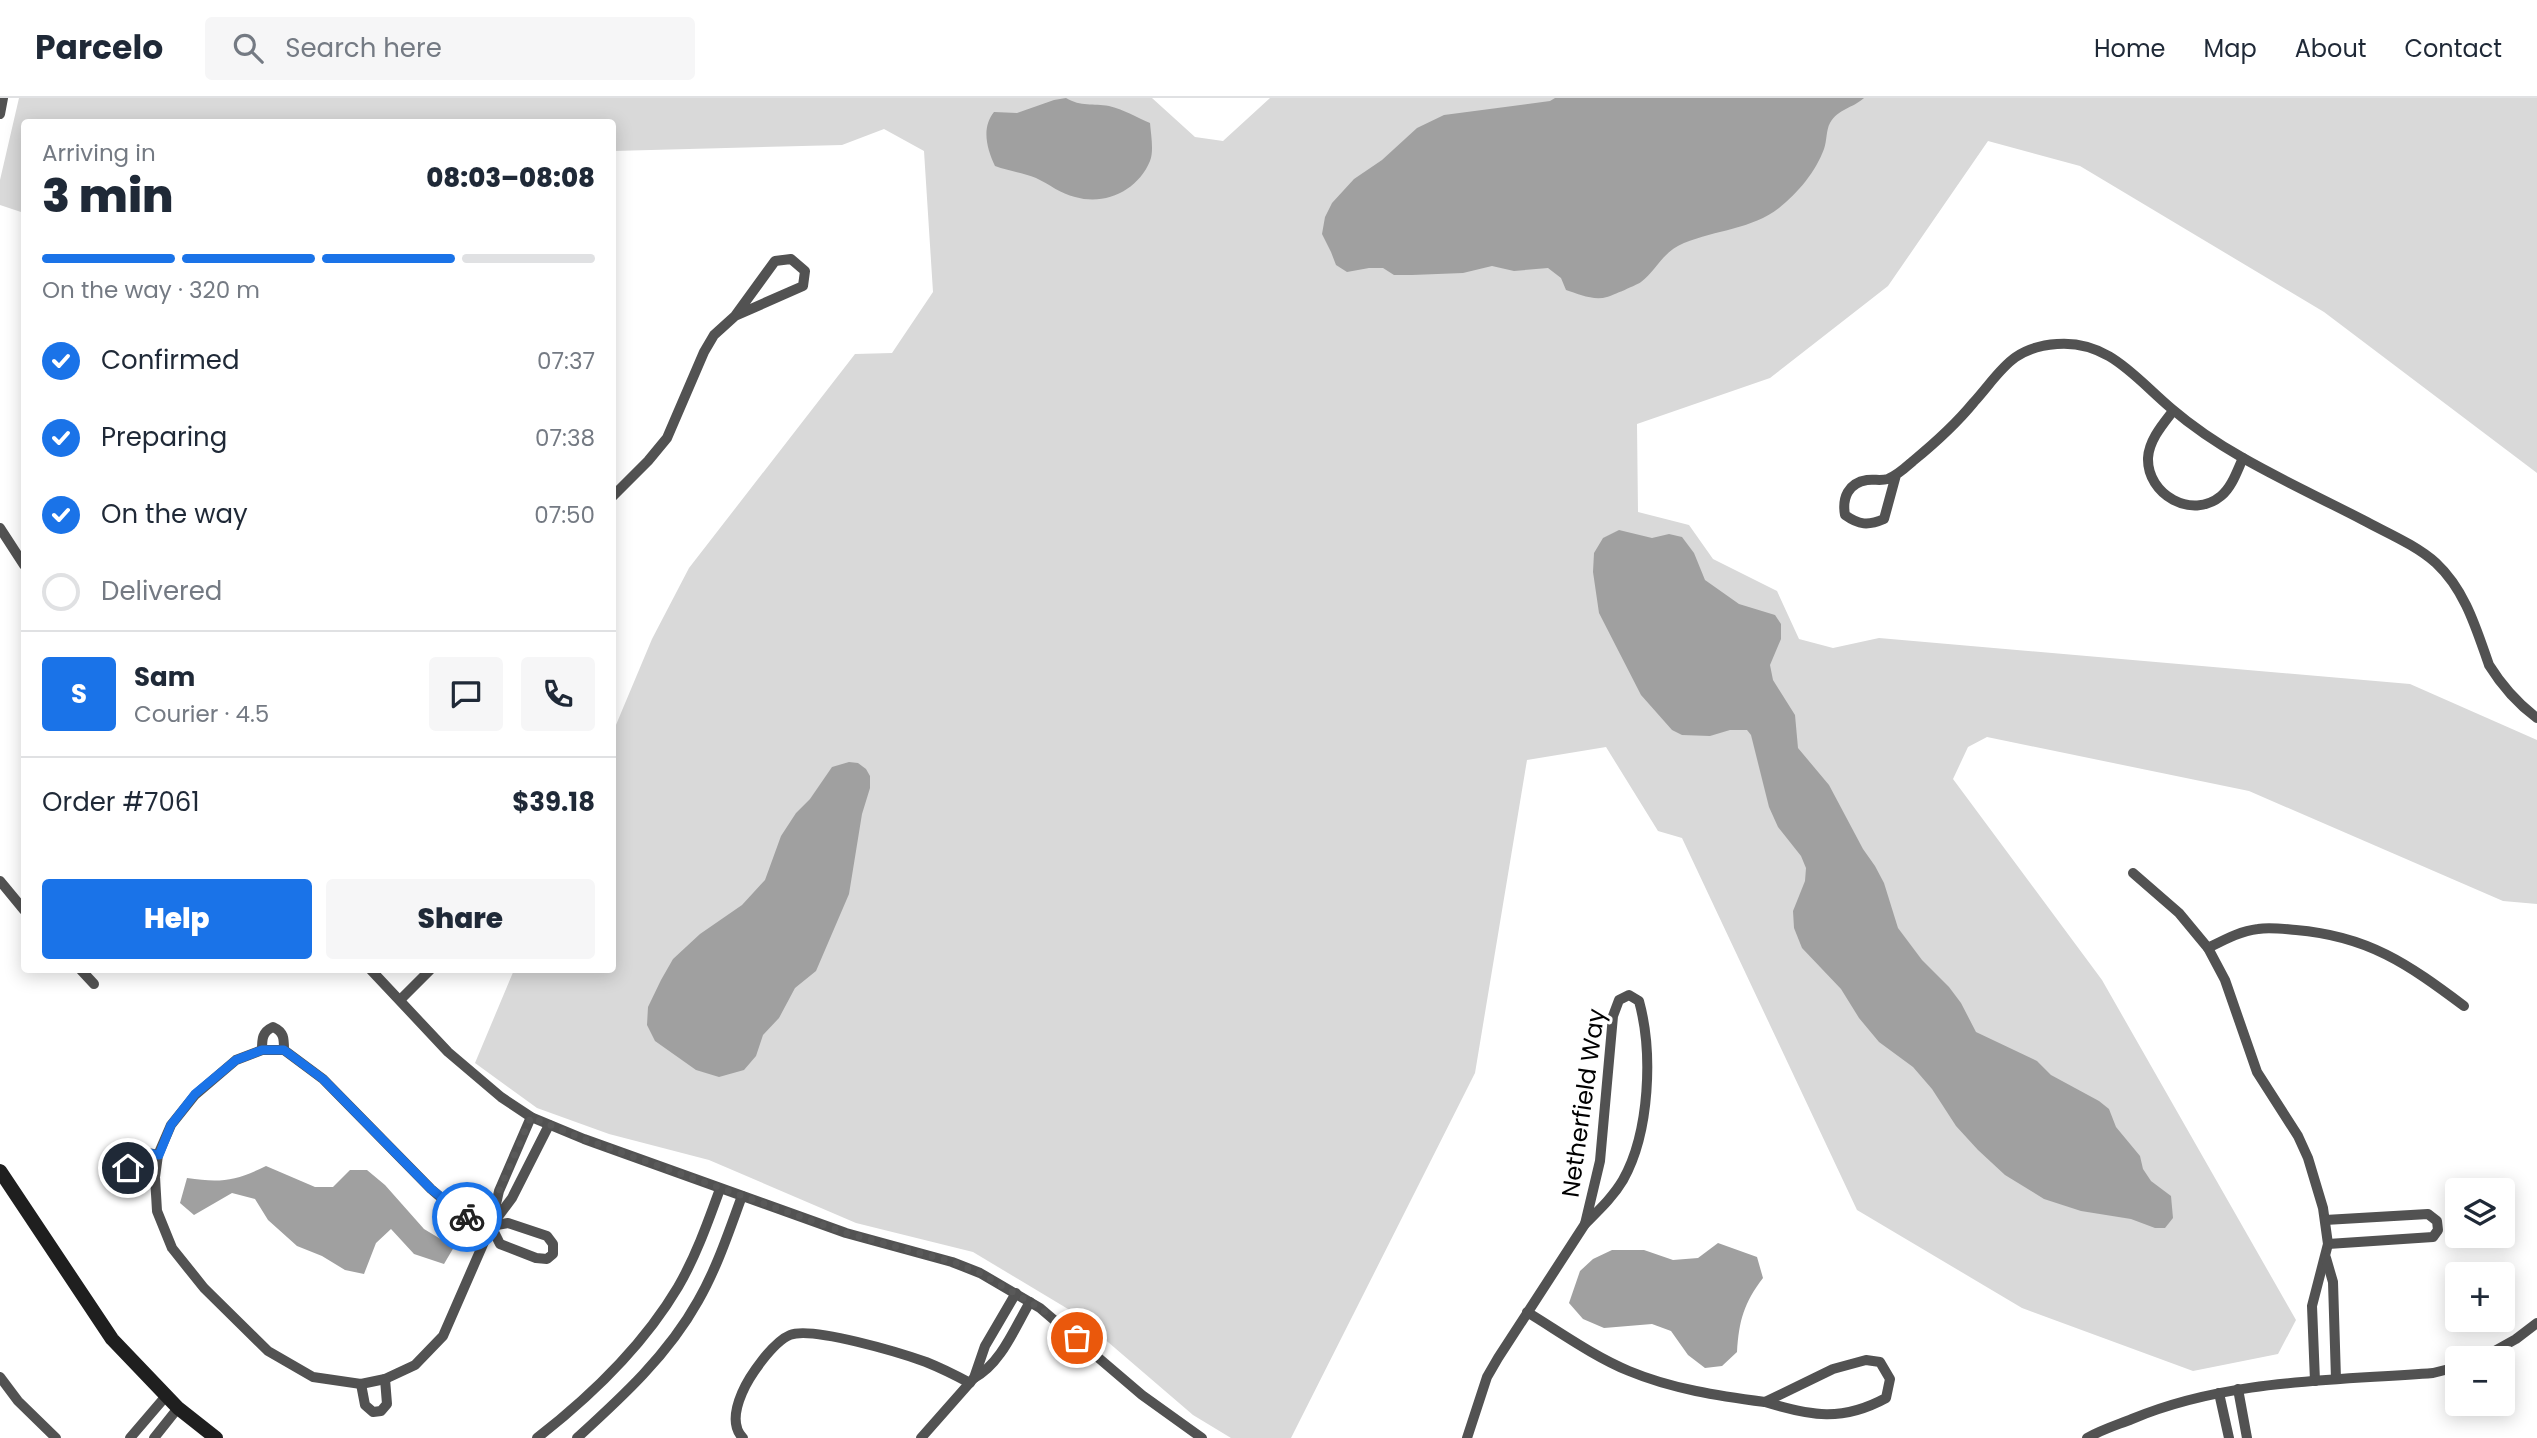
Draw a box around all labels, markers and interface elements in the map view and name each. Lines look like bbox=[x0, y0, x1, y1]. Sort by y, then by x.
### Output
search box bbox=[205, 17, 695, 80]
text: Parcelo bbox=[35, 24, 163, 71]
icon: search bbox=[229, 29, 267, 67]
text: Search here bbox=[285, 30, 442, 66]
text: Home bbox=[2094, 32, 2166, 65]
text: Map bbox=[2204, 32, 2257, 65]
text: About bbox=[2295, 32, 2366, 65]
text: Contact bbox=[2404, 32, 2502, 65]
text: Arriving in bbox=[42, 137, 156, 169]
text: 08:03–08:08 bbox=[426, 160, 595, 196]
text: 3 min bbox=[42, 164, 174, 228]
text: On the way · 320 m bbox=[42, 274, 260, 306]
icon: check bbox=[42, 342, 80, 380]
text: Confirmed bbox=[101, 342, 239, 378]
text: 07:37 bbox=[537, 345, 595, 377]
icon: check bbox=[42, 419, 80, 457]
text: Preparing bbox=[101, 419, 227, 455]
text: 07:38 bbox=[535, 422, 595, 454]
icon: check bbox=[42, 496, 80, 534]
text: On the way bbox=[101, 496, 248, 532]
text: 07:50 bbox=[534, 499, 595, 531]
text: Delivered bbox=[101, 573, 222, 609]
button: chat bbox=[429, 657, 503, 731]
button: phone bbox=[521, 657, 595, 731]
text: Sam bbox=[134, 659, 195, 695]
text: S bbox=[71, 676, 87, 712]
text: Courier · 4.5 bbox=[134, 698, 269, 730]
text: Order #7061 bbox=[42, 784, 200, 820]
text: $39.18 bbox=[512, 784, 595, 820]
button: Help bbox=[42, 879, 312, 959]
button: Share bbox=[326, 879, 595, 959]
street label: Netherfield Way bbox=[1553, 1006, 1613, 1199]
pin bbox=[98, 1138, 158, 1198]
icon: home bbox=[109, 1149, 147, 1187]
map controls bbox=[2445, 1178, 2515, 1416]
button: layers bbox=[2445, 1178, 2515, 1248]
courier bbox=[432, 1182, 502, 1252]
icon: bike bbox=[448, 1198, 486, 1236]
button: + bbox=[2445, 1262, 2515, 1332]
pin bbox=[1047, 1308, 1107, 1368]
icon: bag bbox=[1058, 1319, 1096, 1357]
button: − bbox=[2445, 1346, 2515, 1416]

